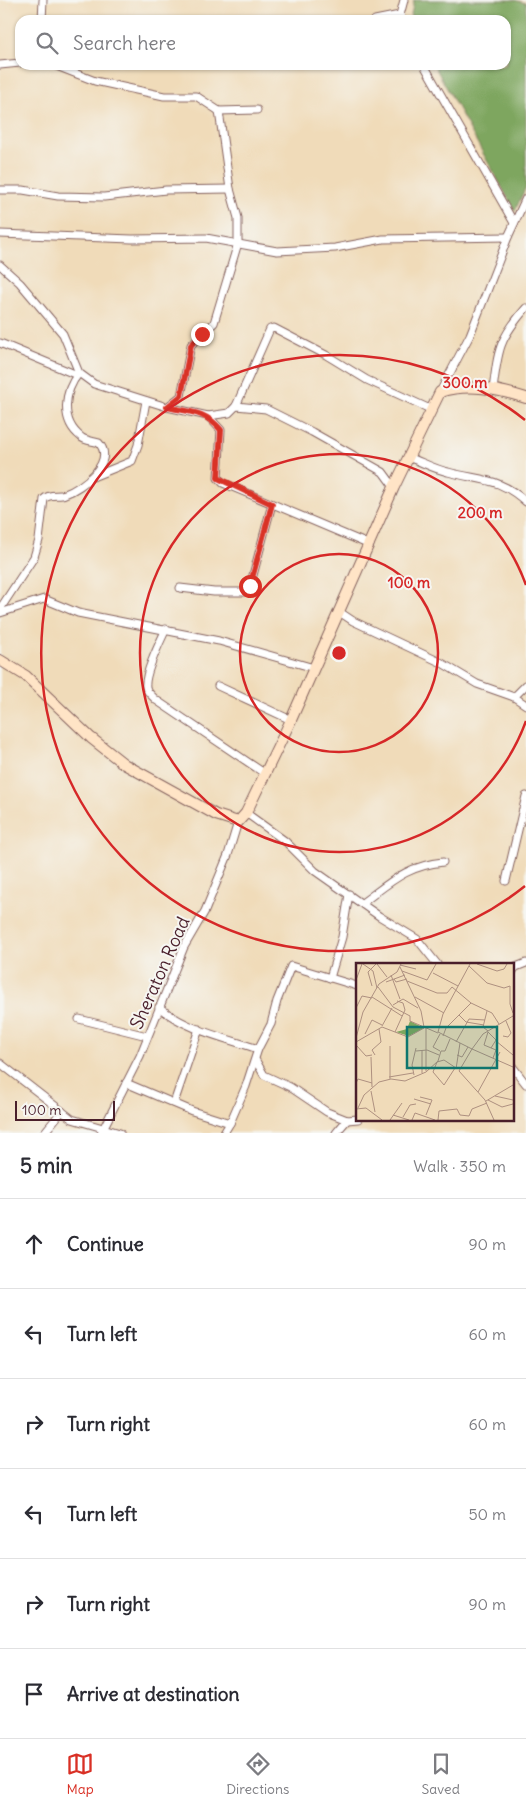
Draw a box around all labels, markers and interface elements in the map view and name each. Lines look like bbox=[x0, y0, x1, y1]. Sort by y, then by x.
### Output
search box bbox=[15, 15, 511, 70]
icon: search bbox=[33, 29, 61, 57]
text: Search here bbox=[73, 31, 176, 55]
route end bbox=[191, 323, 214, 346]
text: 300 m bbox=[443, 373, 488, 392]
text: 200 m bbox=[458, 503, 502, 522]
text: 100 m bbox=[388, 573, 430, 592]
route start bbox=[239, 575, 262, 598]
centre of rings bbox=[330, 644, 348, 662]
street label: Sheraton Road bbox=[125, 913, 195, 1033]
inset map bbox=[356, 963, 514, 1120]
scale bar bbox=[15, 1098, 115, 1121]
text: 100 m bbox=[22, 1101, 62, 1119]
text: 5 min bbox=[20, 1152, 72, 1179]
text: Walk · 350 m bbox=[413, 1156, 506, 1176]
icon: ahead bbox=[20, 1230, 48, 1258]
text: Continue bbox=[67, 1232, 144, 1256]
text: 90 m bbox=[468, 1234, 506, 1254]
icon: left bbox=[20, 1320, 48, 1348]
text: Turn left bbox=[67, 1322, 137, 1346]
text: 60 m bbox=[468, 1324, 506, 1344]
icon: right bbox=[20, 1410, 48, 1438]
text: Turn right bbox=[67, 1412, 150, 1436]
text: 60 m bbox=[468, 1414, 506, 1434]
icon: left bbox=[20, 1500, 48, 1528]
text: Turn left bbox=[67, 1502, 137, 1526]
text: 50 m bbox=[468, 1504, 506, 1524]
icon: right bbox=[20, 1590, 48, 1618]
text: Turn right bbox=[67, 1592, 150, 1616]
text: 90 m bbox=[468, 1594, 506, 1614]
icon: arrive bbox=[20, 1680, 48, 1708]
text: Arrive at destination bbox=[67, 1682, 240, 1706]
tab: Map bbox=[66, 1750, 94, 1798]
tab: Directions bbox=[226, 1750, 289, 1798]
tab: Saved bbox=[422, 1750, 460, 1798]

